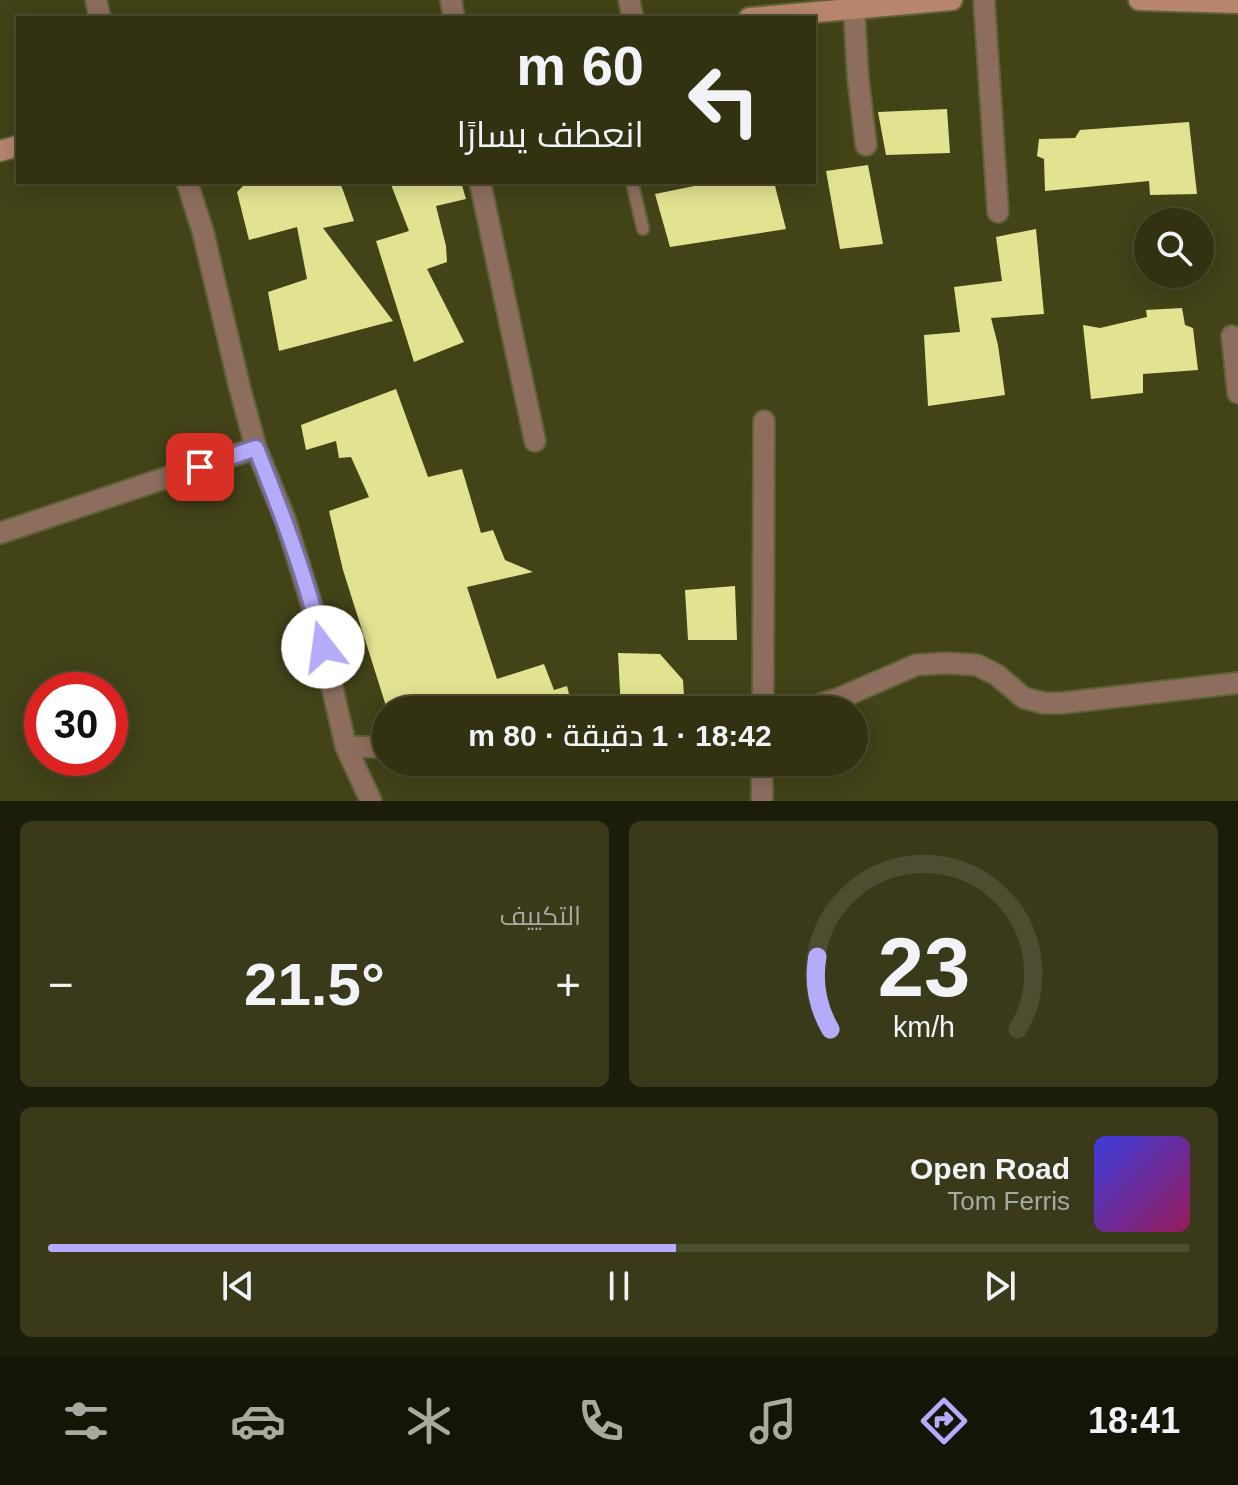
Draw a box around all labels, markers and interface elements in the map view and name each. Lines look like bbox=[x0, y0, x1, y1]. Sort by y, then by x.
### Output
text: 60 m bbox=[516, 34, 644, 97]
icon: left bbox=[672, 48, 776, 152]
text: انعطف يسارًا bbox=[457, 114, 644, 155]
map controls bbox=[1134, 208, 1214, 288]
button: search bbox=[1134, 208, 1214, 288]
pin bbox=[166, 433, 234, 501]
icon: arrive bbox=[178, 445, 222, 489]
position arrow bbox=[281, 605, 365, 689]
speed limit sign: 30 bbox=[24, 672, 128, 776]
text: 18:42 · 1 دقيقة · 80 m bbox=[468, 719, 772, 752]
text: التكييف bbox=[499, 901, 581, 931]
text: 23 bbox=[877, 921, 970, 1014]
text: 21.5° bbox=[244, 951, 385, 1018]
text: − bbox=[48, 960, 74, 1009]
text: + bbox=[555, 960, 581, 1009]
text: km/h bbox=[893, 1011, 954, 1043]
text: Open Road bbox=[910, 1152, 1070, 1185]
text: Tom Ferris bbox=[947, 1186, 1070, 1216]
icon: previous bbox=[216, 1264, 260, 1308]
icon: pause bbox=[597, 1264, 641, 1308]
icon: next bbox=[978, 1264, 1022, 1308]
icon: filters bbox=[58, 1393, 114, 1449]
icon: car bbox=[230, 1393, 286, 1449]
icon: climate bbox=[401, 1393, 457, 1449]
icon: phone bbox=[573, 1393, 629, 1449]
icon: music bbox=[745, 1393, 801, 1449]
icon: directions bbox=[916, 1393, 972, 1449]
text: 18:41 bbox=[1088, 1400, 1180, 1441]

